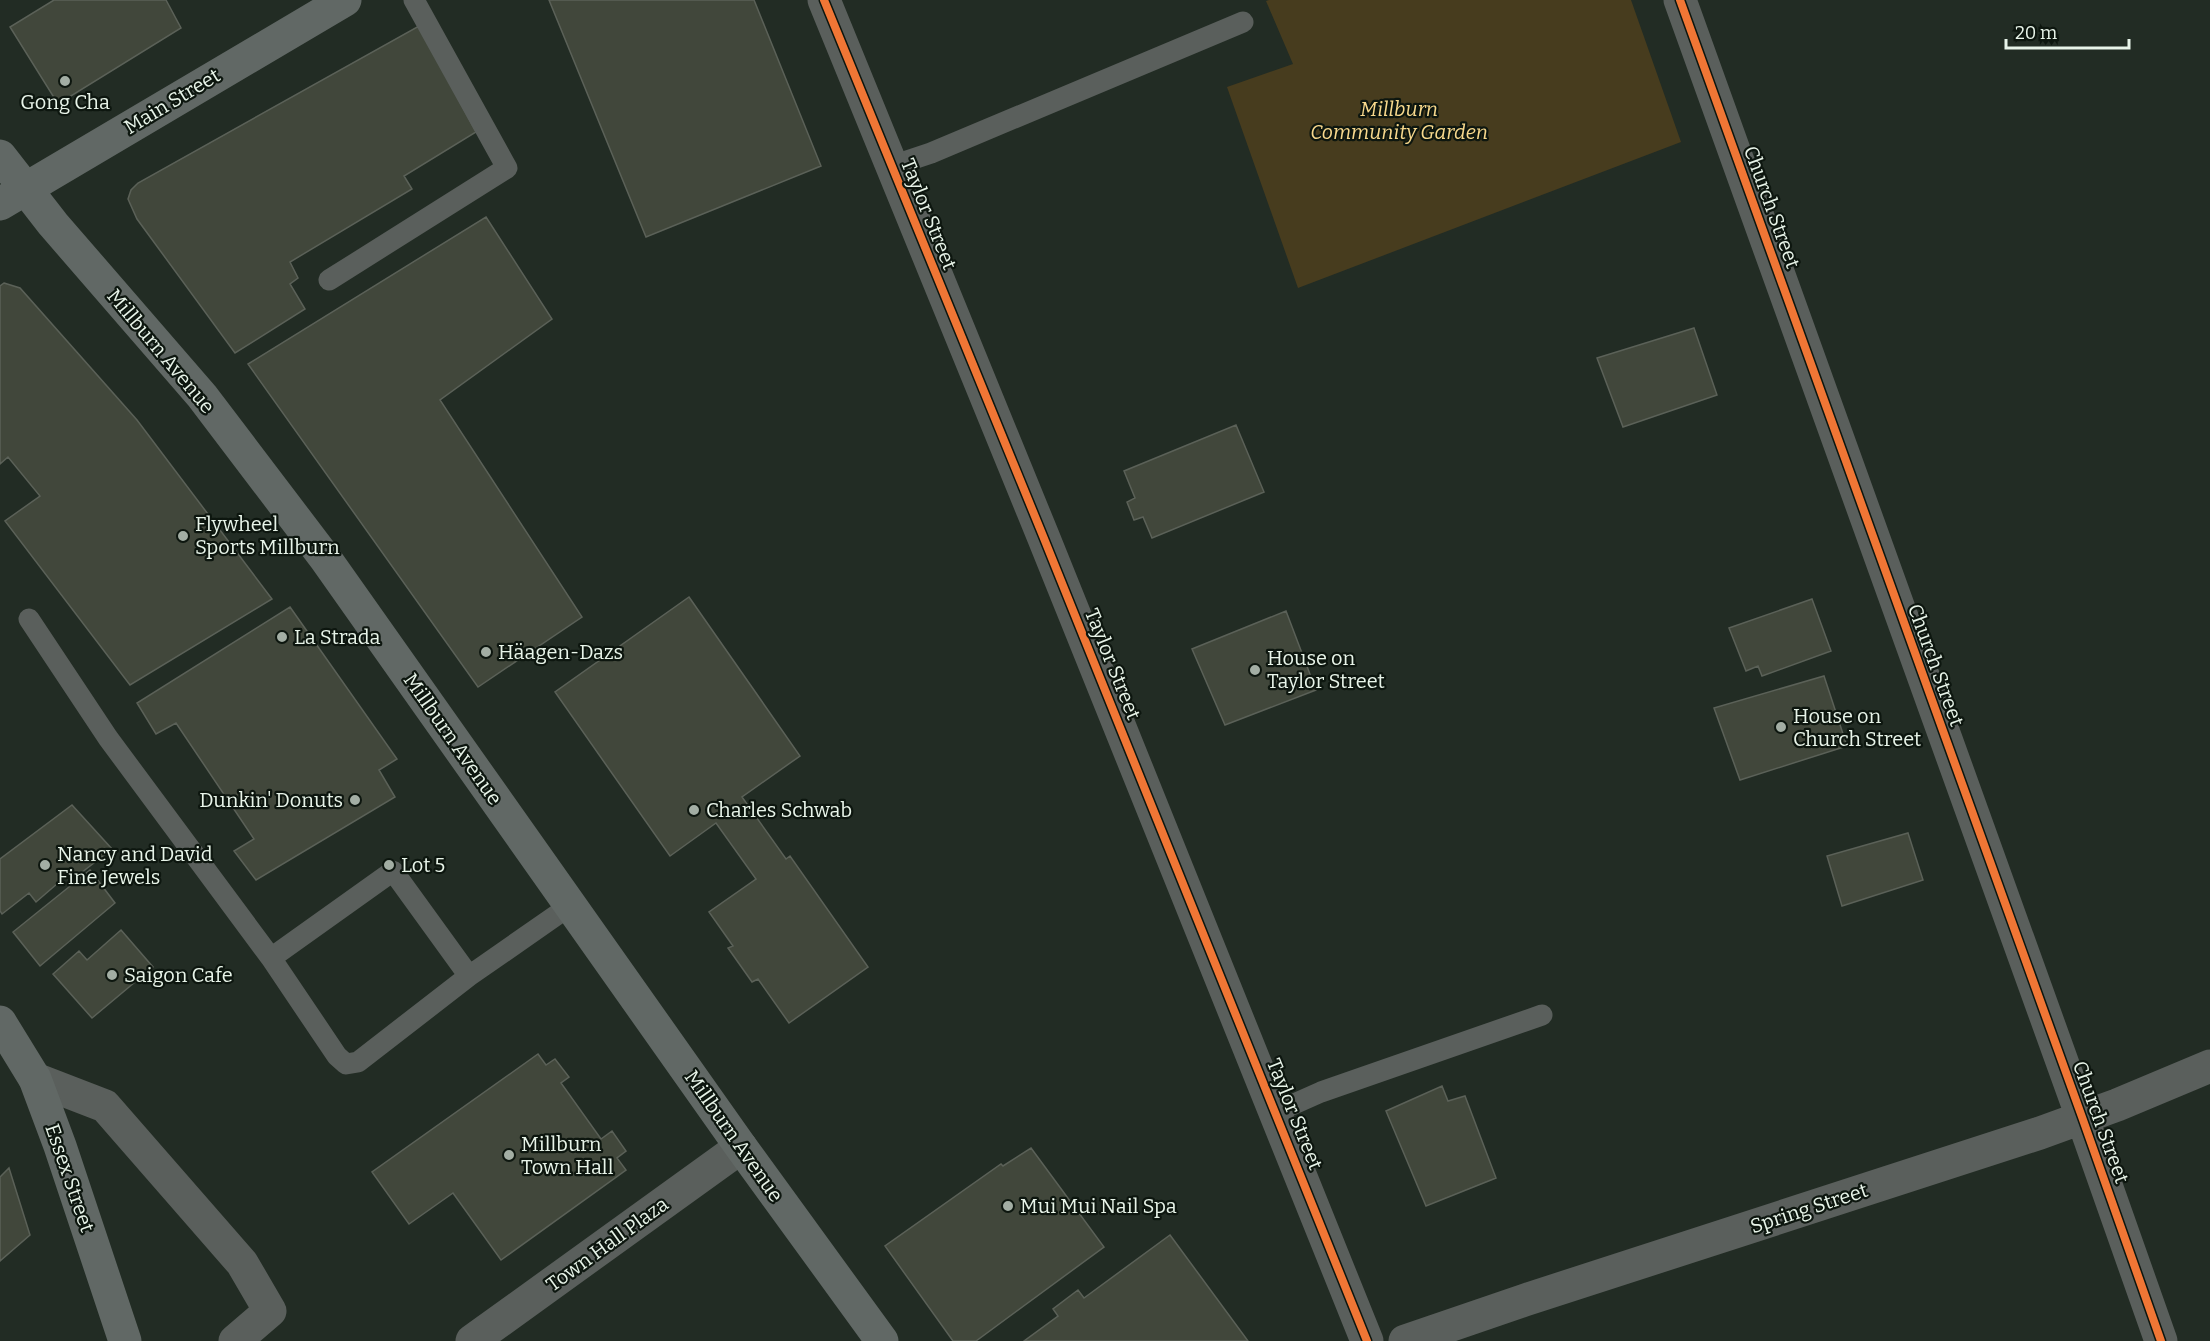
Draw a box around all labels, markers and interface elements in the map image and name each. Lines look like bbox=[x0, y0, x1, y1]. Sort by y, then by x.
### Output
scale bar bbox=[2006, 12, 2129, 50]
text: 20 m bbox=[2015, 22, 2057, 44]
street label: Main Street bbox=[120, 63, 224, 139]
marker: Gong Cha bbox=[58, 74, 72, 88]
place label: Gong Cha bbox=[20, 90, 110, 114]
park label: Millburn Community Garden bbox=[1310, 97, 1488, 144]
street label: Church Street bbox=[1739, 143, 1805, 271]
street label: Taylor Street bbox=[896, 155, 962, 273]
street label: Millburn Avenue bbox=[102, 284, 220, 418]
place label: Flywheel Sports Millburn bbox=[195, 512, 340, 559]
marker: Flywheel Sports Millburn bbox=[176, 529, 190, 543]
street label: Church Street bbox=[1903, 601, 1969, 729]
street label: Taylor Street bbox=[1080, 605, 1146, 723]
place label: La Strada bbox=[294, 625, 380, 649]
marker: La Strada bbox=[275, 630, 289, 644]
place label: Häagen-Dazs bbox=[498, 640, 623, 664]
marker: Häagen-Dazs bbox=[479, 645, 493, 659]
place label: House on Taylor Street bbox=[1267, 646, 1385, 693]
marker: House on Taylor Street bbox=[1248, 663, 1262, 677]
street label: Millburn Avenue bbox=[399, 669, 507, 809]
place label: House on Church Street bbox=[1793, 704, 1921, 751]
marker: House on Church Street bbox=[1774, 720, 1788, 734]
place label: Dunkin' Donuts bbox=[199, 788, 343, 812]
marker: Dunkin' Donuts bbox=[348, 793, 362, 807]
place label: Charles Schwab bbox=[706, 798, 852, 822]
marker: Charles Schwab bbox=[687, 803, 701, 817]
place label: Nancy and David Fine Jewels bbox=[57, 842, 213, 889]
place label: Lot 5 bbox=[401, 853, 445, 877]
marker: Nancy and David Fine Jewels bbox=[38, 858, 52, 872]
marker: Lot 5 bbox=[382, 858, 396, 872]
place label: Saigon Cafe bbox=[124, 963, 233, 987]
marker: Saigon Cafe bbox=[105, 968, 119, 982]
street label: Taylor Street bbox=[1262, 1055, 1328, 1173]
street label: Church Street bbox=[2068, 1058, 2134, 1186]
street label: Millburn Avenue bbox=[680, 1066, 788, 1206]
street label: Essex Street bbox=[40, 1121, 100, 1235]
place label: Millburn Town Hall bbox=[521, 1132, 614, 1179]
marker: Millburn Town Hall bbox=[502, 1148, 516, 1162]
street label: Spring Street bbox=[1747, 1178, 1871, 1238]
street label: Town Hall Plaza bbox=[541, 1192, 673, 1296]
place label: Mui Mui Nail Spa bbox=[1020, 1194, 1177, 1218]
marker: Mui Mui Nail Spa bbox=[1001, 1199, 1015, 1213]

